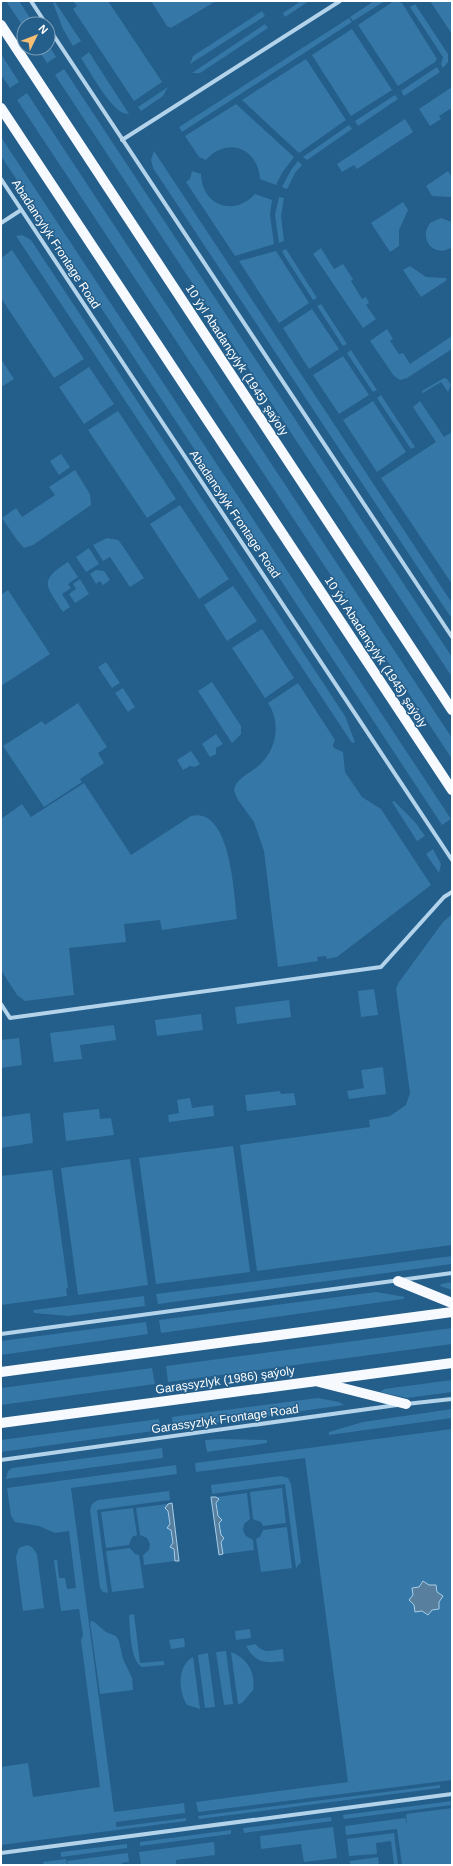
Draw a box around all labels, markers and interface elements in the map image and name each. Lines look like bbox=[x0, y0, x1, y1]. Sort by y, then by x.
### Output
north arrow bbox=[16, 16, 56, 56]
text: N bbox=[36, 22, 50, 36]
street label: Abadancylyk Frontage Road bbox=[9, 177, 103, 311]
street label: 10 ýyl Abadançylyk (1945) şaýoly bbox=[183, 282, 291, 438]
street label: Abadancylyk Frontage Road bbox=[187, 447, 283, 581]
street label: 10 ýyl Abadançylyk (1945) şaýoly bbox=[322, 574, 430, 730]
street label: Garaşsyzlyk (1986) şaýoly bbox=[154, 1363, 296, 1397]
street label: Garassyzlyk Frontage Road bbox=[150, 1402, 300, 1436]

